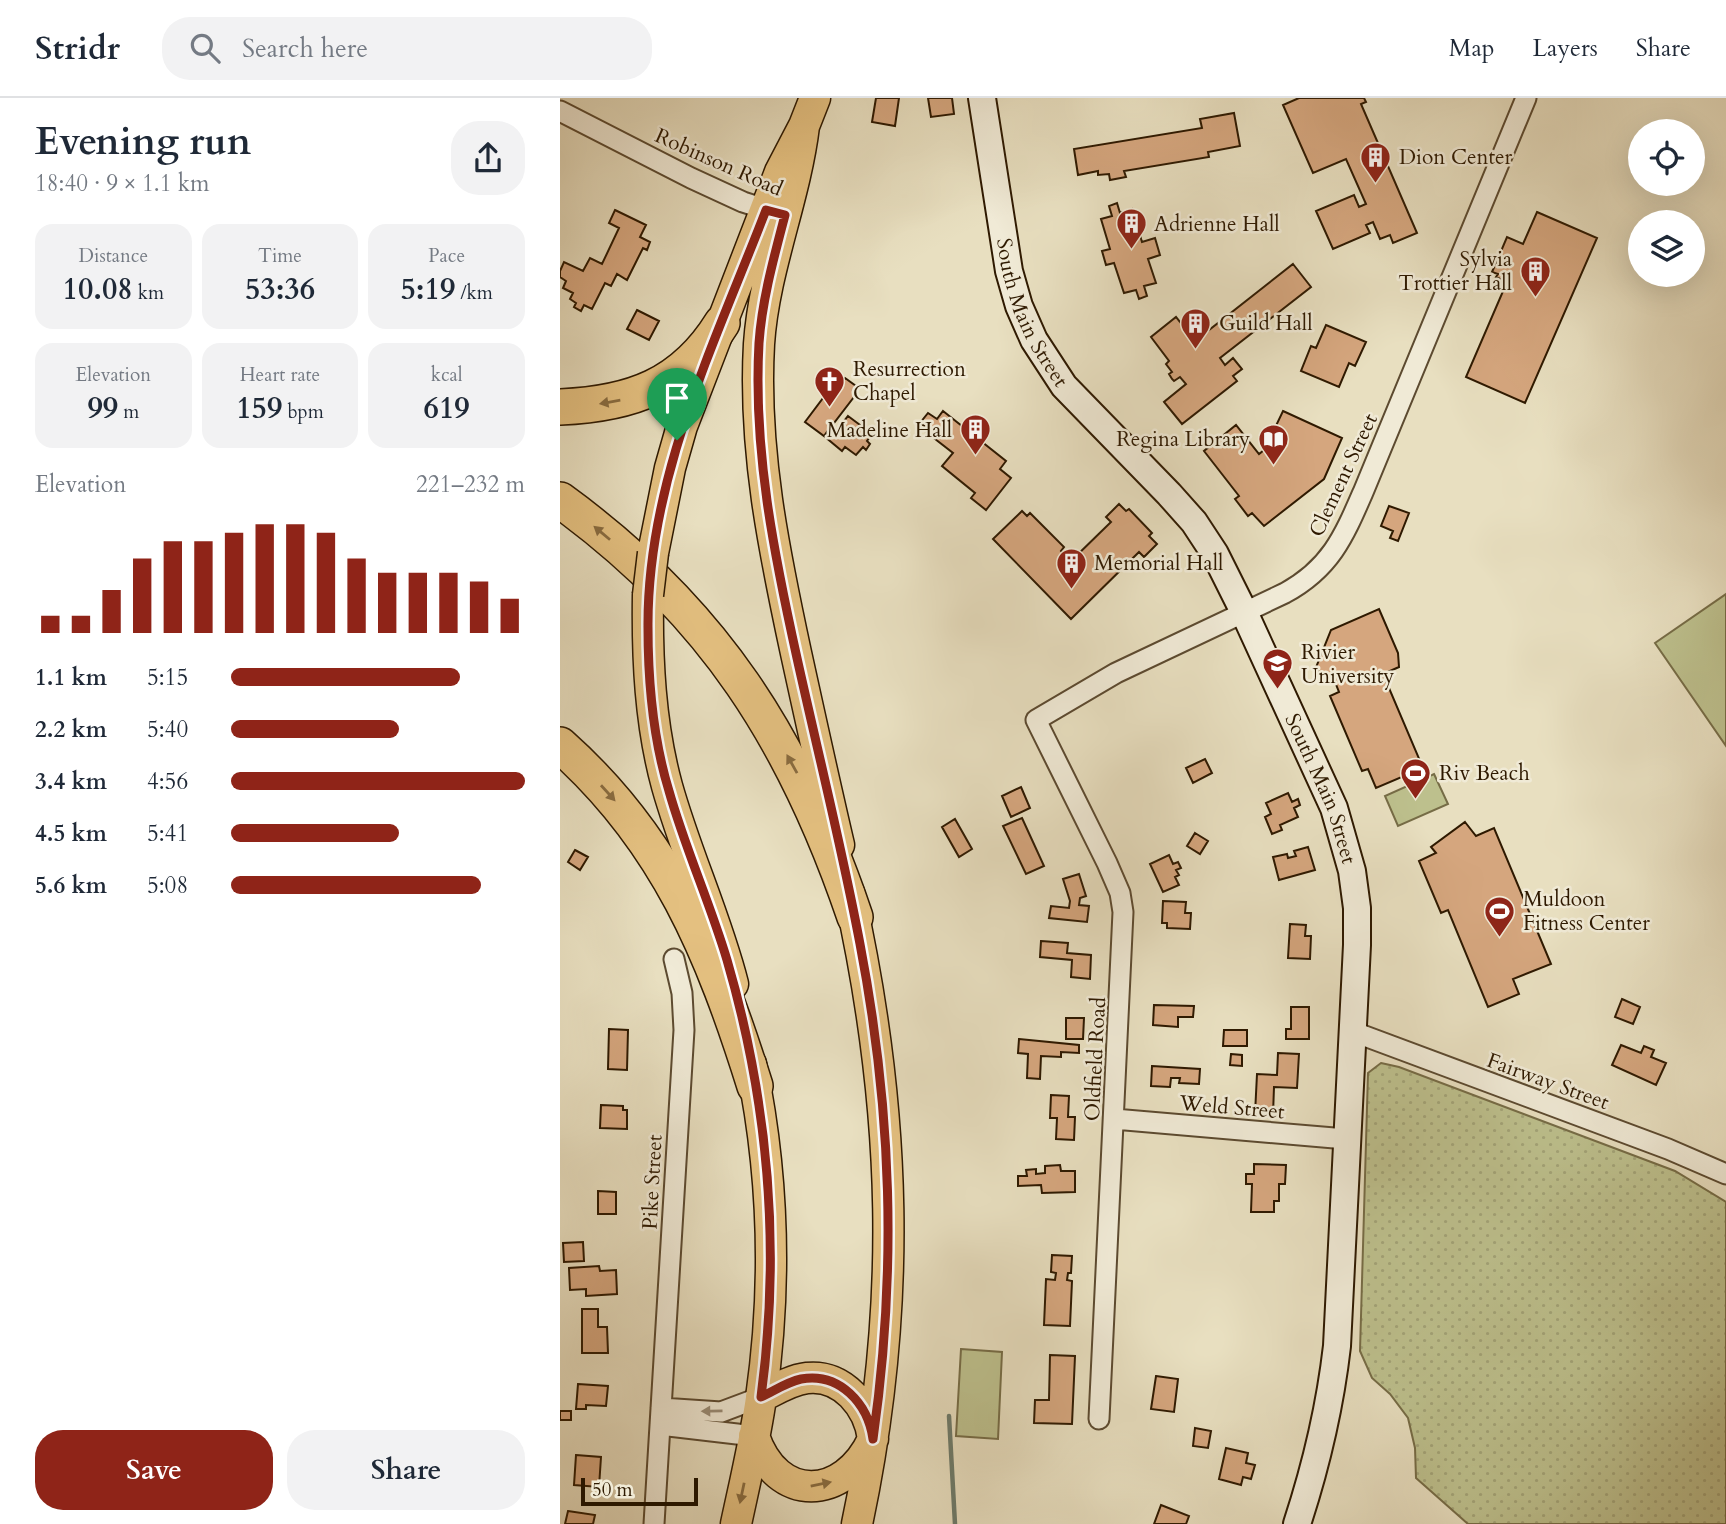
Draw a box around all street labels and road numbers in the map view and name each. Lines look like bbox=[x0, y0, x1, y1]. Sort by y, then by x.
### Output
street label: Robinson Road bbox=[650, 121, 787, 204]
street label: South Main Street bbox=[989, 236, 1075, 393]
street label: Clement Street bbox=[1302, 409, 1385, 542]
street label: South Main Street bbox=[1278, 709, 1363, 868]
street label: Oldfield Road bbox=[1078, 996, 1113, 1122]
street label: Fairway Street bbox=[1483, 1046, 1613, 1117]
street label: Weld Street bbox=[1177, 1088, 1286, 1127]
street label: Pike Street bbox=[636, 1133, 669, 1230]

